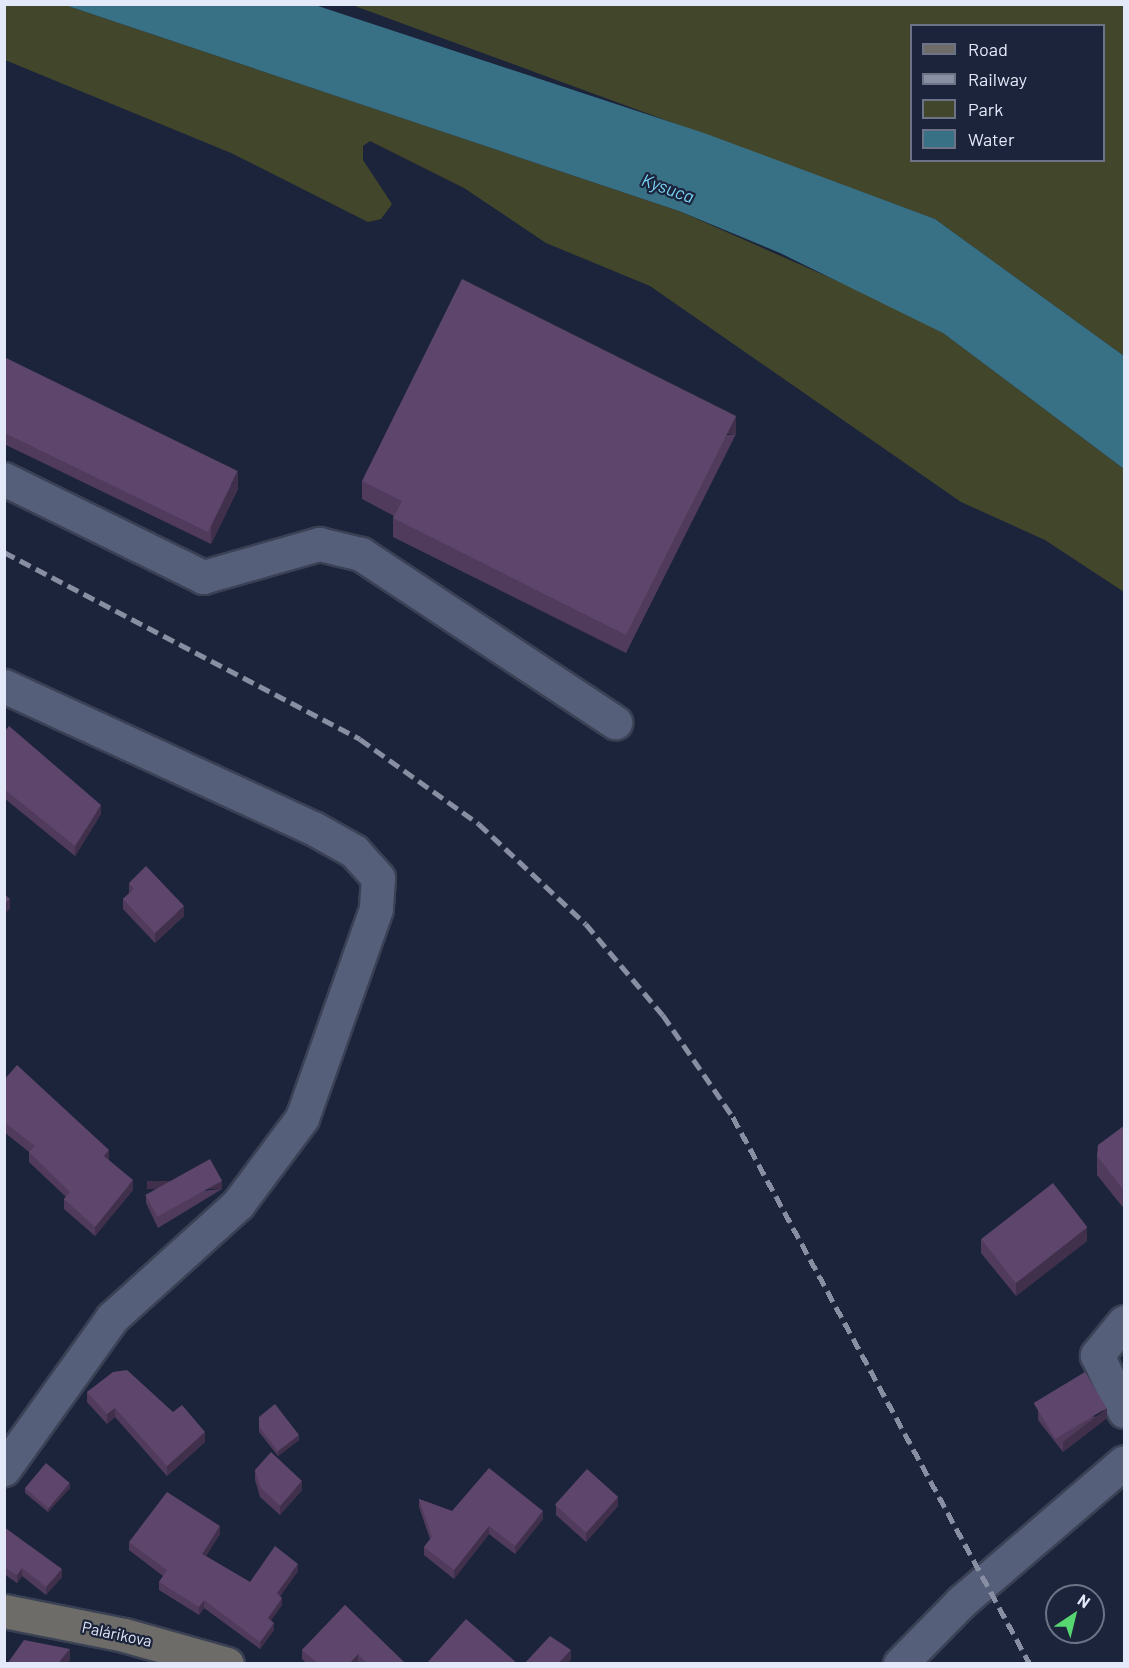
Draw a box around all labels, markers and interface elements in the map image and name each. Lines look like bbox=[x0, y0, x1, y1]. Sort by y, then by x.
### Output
legend bbox=[910, 24, 1105, 162]
text: Road bbox=[968, 38, 1008, 60]
text: Railway bbox=[968, 68, 1027, 90]
text: Park bbox=[968, 98, 1003, 120]
text: Water bbox=[968, 128, 1015, 150]
water label: Kysuca bbox=[639, 169, 697, 207]
north arrow bbox=[1045, 1584, 1105, 1644]
text: N bbox=[1075, 1590, 1094, 1611]
street label: Palárikova bbox=[80, 1617, 154, 1651]

